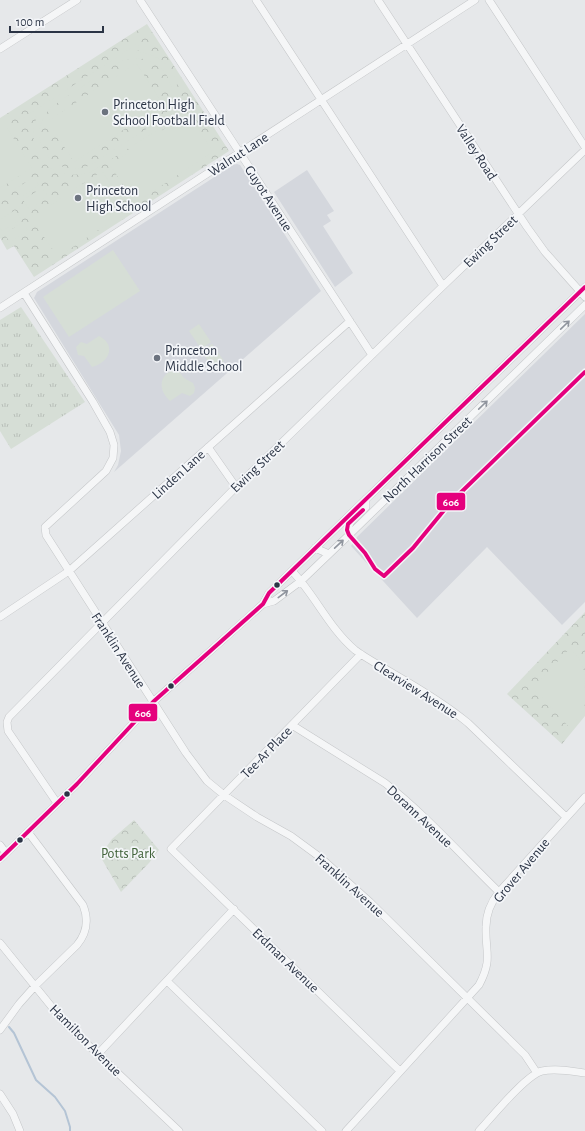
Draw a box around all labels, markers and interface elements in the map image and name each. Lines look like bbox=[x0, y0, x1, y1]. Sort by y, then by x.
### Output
scale bar bbox=[10, 8, 103, 34]
text: 100 m bbox=[16, 16, 44, 28]
place label: Princeton High School Football Field bbox=[113, 98, 225, 128]
marker: Princeton High School Football Field bbox=[100, 107, 110, 117]
street label: Valley Road bbox=[453, 122, 499, 183]
street label: Walnut Lane bbox=[206, 130, 271, 179]
street label: Guyot Avenue bbox=[242, 163, 295, 234]
place label: Princeton High School bbox=[86, 184, 152, 214]
marker: Princeton High School bbox=[73, 193, 83, 203]
street label: Ewing Street bbox=[461, 213, 521, 271]
one-way arrow bbox=[560, 320, 570, 330]
place label: Princeton Middle School bbox=[165, 344, 242, 374]
marker: Princeton Middle School bbox=[152, 353, 162, 363]
one-way arrow bbox=[478, 400, 488, 409]
street label: North Harrison Street bbox=[381, 414, 475, 505]
street label: Ewing Street bbox=[228, 438, 288, 496]
street label: Linden Lane bbox=[150, 448, 208, 502]
line badge: 606 bbox=[436, 492, 466, 511]
text: 606 bbox=[443, 497, 459, 508]
one-way arrow bbox=[334, 540, 344, 549]
unlabelled marker bbox=[272, 580, 282, 590]
one-way arrow bbox=[277, 590, 288, 598]
street label: Franklin Avenue bbox=[89, 610, 148, 691]
street label: Clearview Avenue bbox=[371, 658, 460, 721]
unlabelled marker bbox=[166, 681, 176, 691]
line badge: 606 bbox=[128, 703, 158, 722]
text: 606 bbox=[135, 708, 151, 719]
street label: Tee-Ar Place bbox=[239, 724, 295, 781]
street label: Dorann Avenue bbox=[384, 783, 455, 850]
unlabelled marker bbox=[62, 789, 72, 799]
unlabelled marker bbox=[15, 835, 25, 845]
street label: Grover Avenue bbox=[491, 836, 553, 905]
park label: Potts Park bbox=[101, 847, 156, 861]
street label: Franklin Avenue bbox=[312, 851, 386, 920]
street label: Erdman Avenue bbox=[249, 926, 321, 996]
street label: Hamilton Avenue bbox=[47, 1002, 124, 1079]

